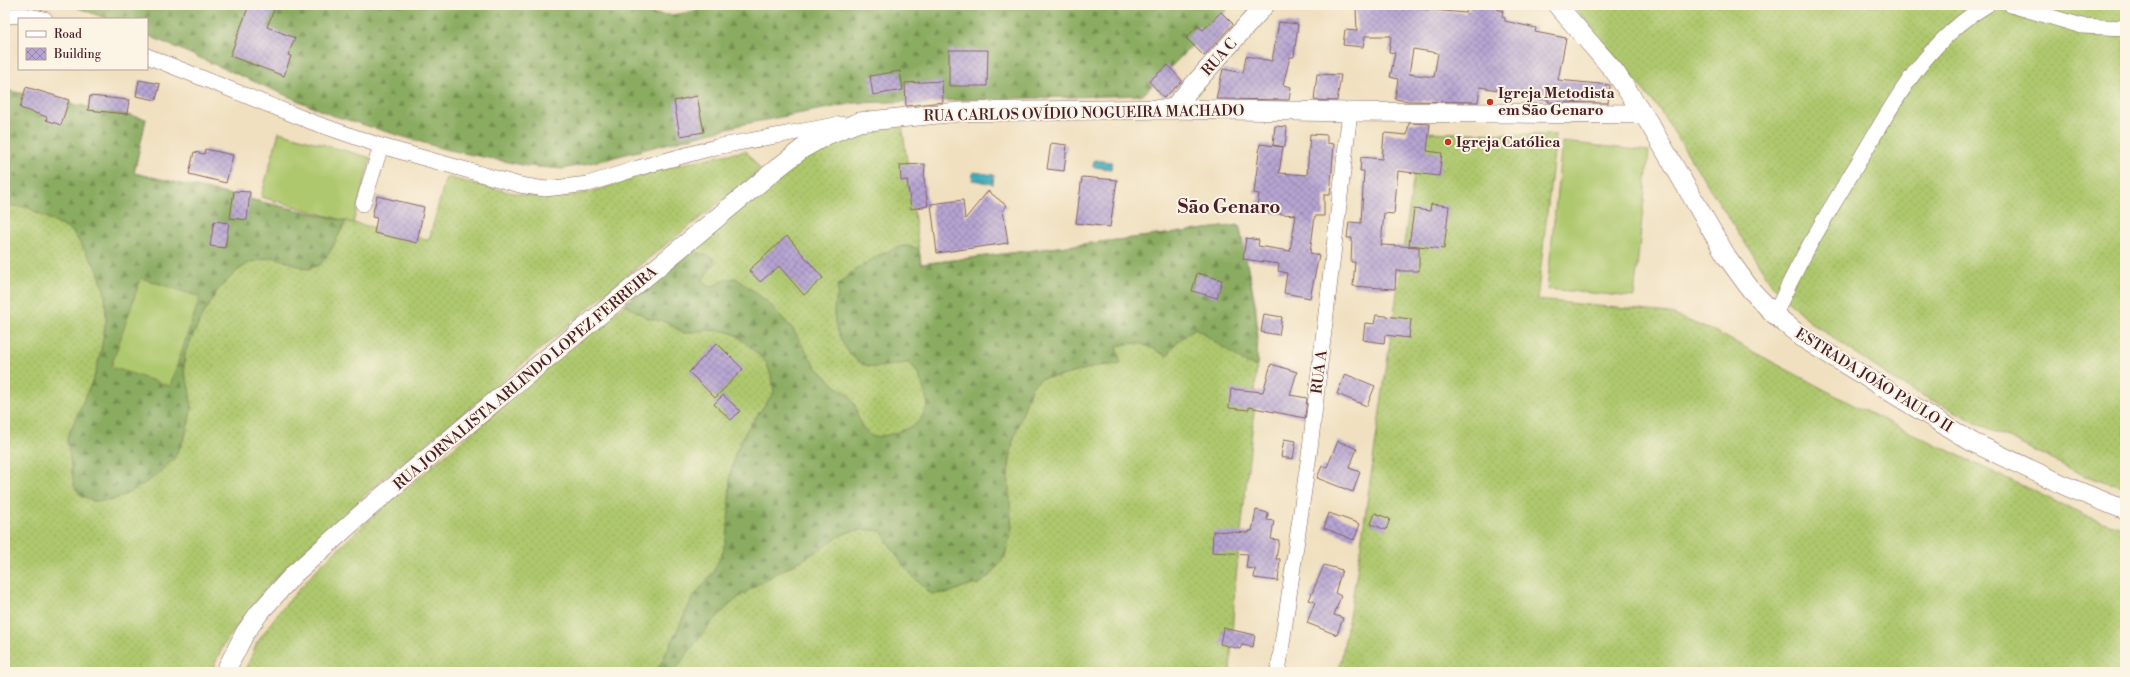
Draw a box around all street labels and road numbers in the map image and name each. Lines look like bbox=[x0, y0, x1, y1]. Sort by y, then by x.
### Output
street label: RUA C bbox=[1198, 35, 1241, 80]
street label: RUA CARLOS OVÍDIO NOGUEIRA MACHADO bbox=[923, 100, 1245, 126]
street label: RUA JORNALISTA ARLINDO LOPEZ FERREIRA bbox=[390, 262, 662, 494]
street label: ESTRADA JOÃO PAULO II bbox=[1792, 323, 1957, 437]
street label: RUA A bbox=[1307, 348, 1332, 395]

